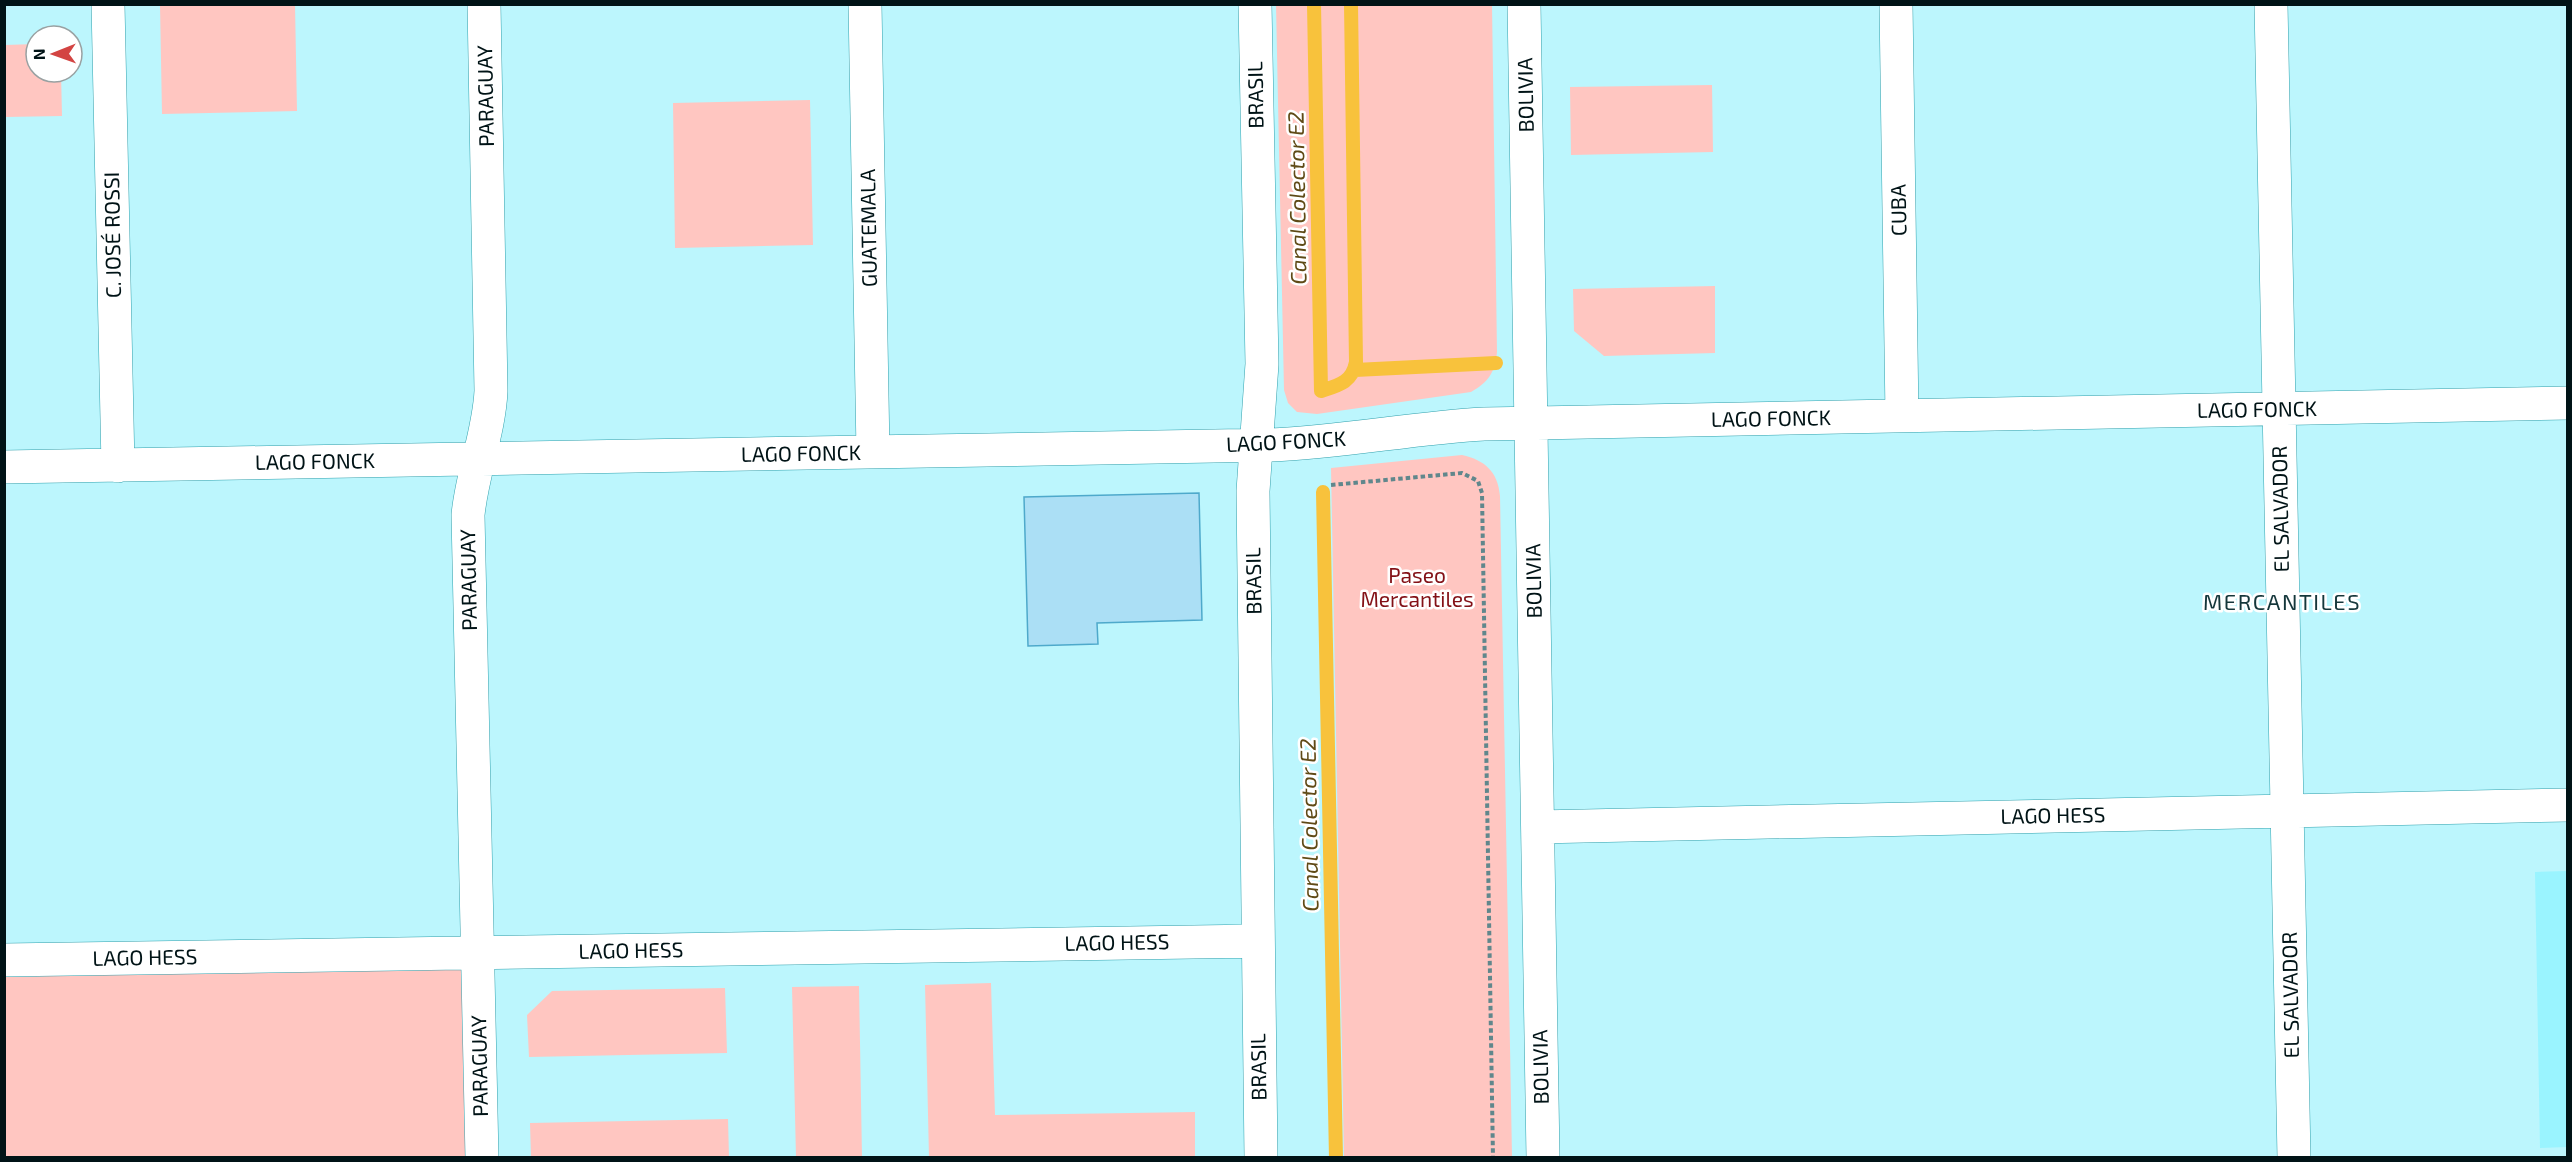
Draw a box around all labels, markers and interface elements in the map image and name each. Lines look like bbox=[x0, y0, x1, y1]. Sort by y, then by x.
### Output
north arrow bbox=[24, 24, 84, 84]
street label: PARAGUAY bbox=[471, 45, 498, 147]
text: N bbox=[29, 48, 48, 60]
street label: BOLIVIA bbox=[1511, 57, 1538, 133]
street label: BRASIL bbox=[1241, 61, 1268, 129]
water label: Canal Colector E2 bbox=[1281, 111, 1311, 285]
street label: GUATEMALA bbox=[854, 169, 881, 287]
street label: C. JOSÉ ROSSI bbox=[98, 172, 125, 298]
street label: CUBA bbox=[1885, 184, 1910, 236]
street label: LAGO FONCK bbox=[2197, 395, 2318, 422]
street label: LAGO FONCK bbox=[1711, 404, 1832, 431]
street label: LAGO FONCK bbox=[1225, 425, 1347, 456]
street label: LAGO FONCK bbox=[741, 439, 862, 466]
street label: EL SALVADOR bbox=[2266, 445, 2293, 573]
street label: LAGO FONCK bbox=[255, 447, 376, 474]
street label: PARAGUAY bbox=[454, 529, 481, 631]
street label: BOLIVIA bbox=[1519, 543, 1546, 619]
street label: BRASIL bbox=[1239, 547, 1266, 615]
park label: Paseo Mercantiles bbox=[1360, 562, 1474, 611]
district label: MERCANTILES bbox=[2203, 588, 2361, 614]
water label: Canal Colector E2 bbox=[1293, 738, 1323, 912]
street label: LAGO HESS bbox=[2000, 801, 2106, 828]
street label: LAGO HESS bbox=[1064, 928, 1170, 955]
street label: EL SALVADOR bbox=[2276, 931, 2303, 1059]
street label: LAGO HESS bbox=[578, 936, 684, 963]
street label: LAGO HESS bbox=[92, 943, 198, 970]
street label: PARAGUAY bbox=[465, 1015, 492, 1117]
street label: BOLIVIA bbox=[1526, 1029, 1553, 1105]
street label: BRASIL bbox=[1244, 1033, 1271, 1101]

